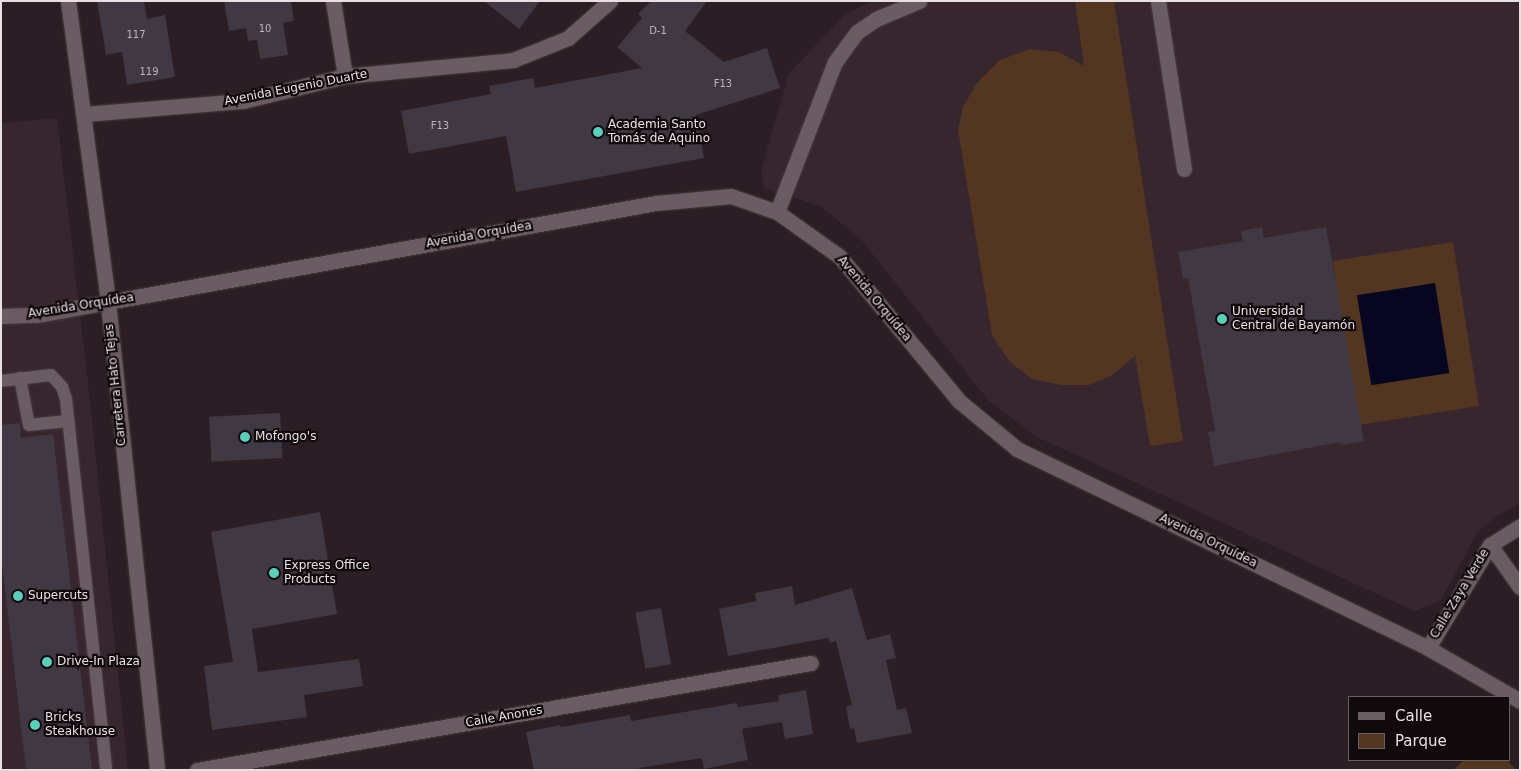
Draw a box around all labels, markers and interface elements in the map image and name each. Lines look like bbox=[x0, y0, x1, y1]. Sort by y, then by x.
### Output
house number: 10 bbox=[259, 23, 271, 35]
house number: D-1 bbox=[649, 25, 667, 37]
house number: 117 bbox=[126, 29, 146, 41]
house number: 119 bbox=[139, 66, 159, 78]
street label: Avenida Eugenio Duarte bbox=[223, 67, 369, 109]
house number: F13 bbox=[714, 78, 732, 90]
place label: Academia Santo Tomás de Aquino bbox=[608, 118, 710, 146]
house number: F13 bbox=[431, 120, 449, 132]
marker: Academia Santo Tomás de Aquino bbox=[592, 126, 604, 138]
street label: Avenida Orquídea bbox=[425, 219, 533, 251]
street label: Avenida Orquídea bbox=[834, 253, 914, 345]
street label: Avenida Orquídea bbox=[27, 291, 135, 321]
place label: Universidad Central de Bayamón bbox=[1232, 305, 1355, 333]
marker: Universidad Central de Bayamón bbox=[1216, 313, 1228, 325]
street label: Carretera Hato Tejas bbox=[102, 323, 130, 447]
place label: Mofongo's bbox=[255, 430, 316, 444]
marker: Mofongo's bbox=[239, 431, 251, 443]
street label: Avenida Orquídea bbox=[1157, 511, 1259, 571]
street label: Calle Zaya Verde bbox=[1428, 547, 1492, 641]
place label: Express Office Products bbox=[284, 559, 370, 587]
marker: Express Office Products bbox=[268, 567, 280, 579]
place label: Supercuts bbox=[28, 589, 88, 603]
marker: Supercuts bbox=[12, 590, 24, 602]
place label: Drive-In Plaza bbox=[57, 655, 140, 669]
marker: Drive-In Plaza bbox=[41, 656, 53, 668]
legend bbox=[1348, 696, 1511, 761]
street label: Calle Anones bbox=[464, 703, 544, 731]
text: Calle bbox=[1395, 707, 1432, 725]
place label: Bricks Steakhouse bbox=[45, 711, 115, 739]
marker: Bricks Steakhouse bbox=[29, 719, 41, 731]
text: Parque bbox=[1395, 732, 1447, 750]

